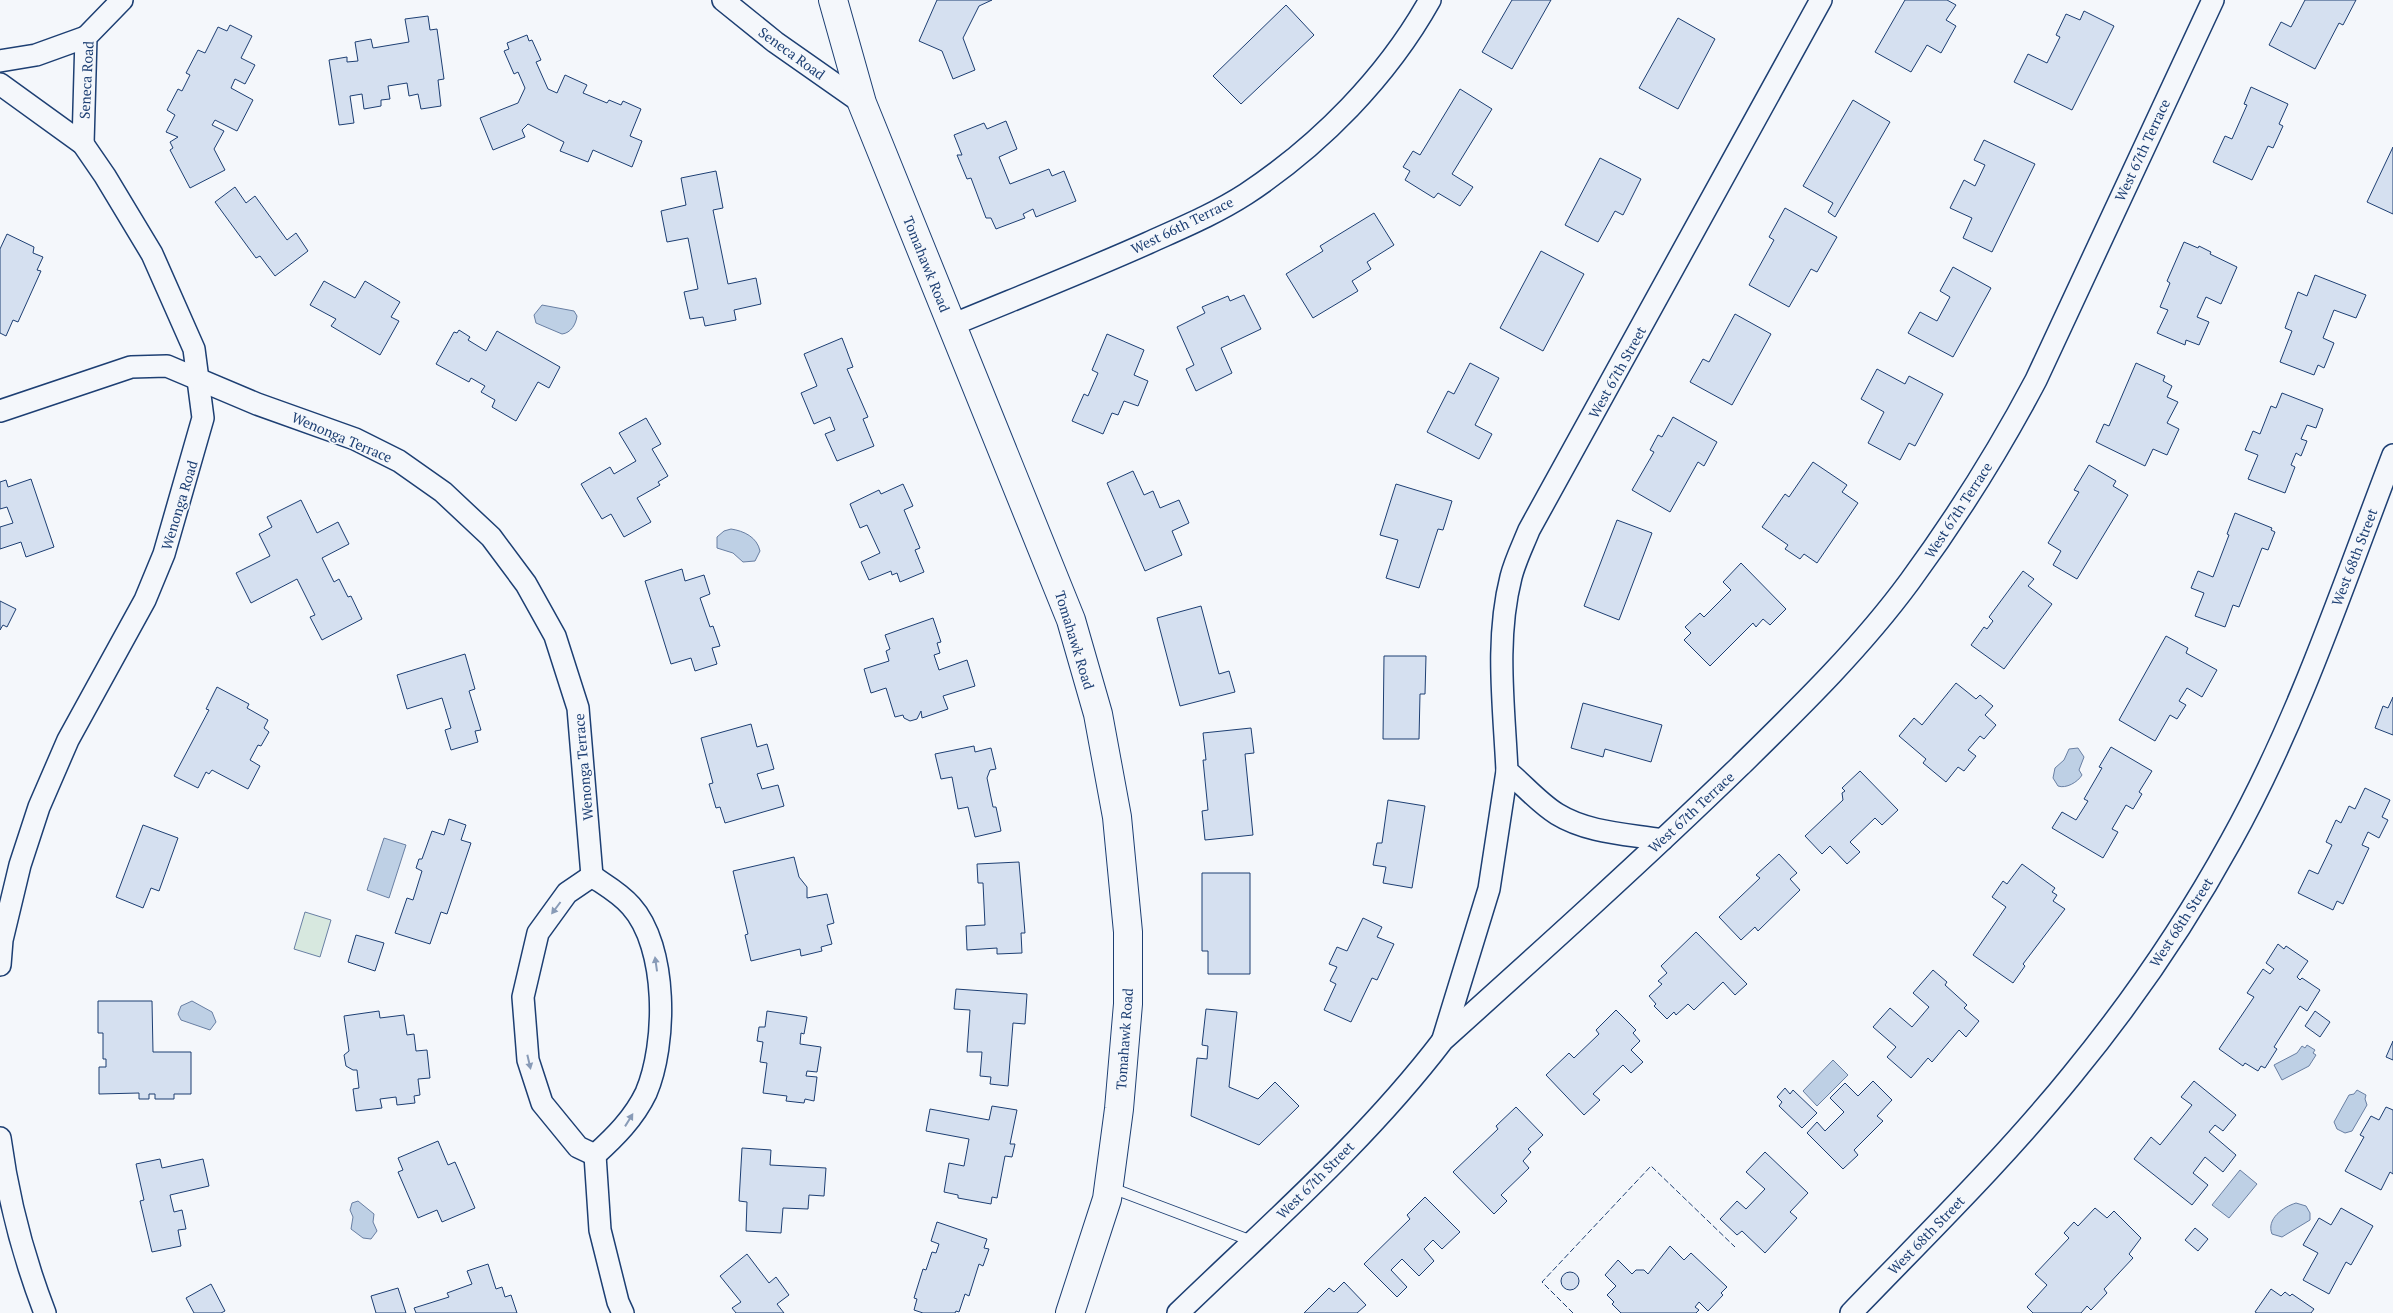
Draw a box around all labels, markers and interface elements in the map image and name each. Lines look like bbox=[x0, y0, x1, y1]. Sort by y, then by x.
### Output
street label: Seneca Road bbox=[755, 22, 829, 84]
street label: Seneca Road bbox=[74, 40, 98, 120]
street label: West 67th Terrace bbox=[2110, 96, 2174, 204]
street label: West 66th Terrace bbox=[1128, 192, 1236, 258]
street label: Tomahawk Road bbox=[899, 213, 955, 315]
street label: West 67th Street bbox=[1584, 322, 1651, 421]
street label: Wenonga Terrace bbox=[289, 407, 395, 467]
street label: Wenonga Road bbox=[156, 458, 202, 552]
street label: West 67th Terrace bbox=[1920, 458, 1996, 562]
street label: West 68th Street bbox=[2327, 505, 2382, 608]
street label: Tomahawk Road bbox=[1051, 588, 1099, 692]
street label: Wenonga Terrace bbox=[569, 713, 597, 821]
street label: West 67th Terrace bbox=[1644, 767, 1738, 857]
street label: West 68th Street bbox=[2145, 873, 2217, 970]
one-way arrow bbox=[551, 901, 561, 915]
one-way arrow bbox=[651, 956, 659, 972]
street label: Tomahawk Road bbox=[1111, 987, 1137, 1091]
one-way arrow bbox=[525, 1055, 533, 1070]
one-way arrow bbox=[624, 1113, 633, 1126]
street label: West 67th Street bbox=[1272, 1137, 1358, 1223]
street label: West 68th Street bbox=[1883, 1191, 1969, 1279]

